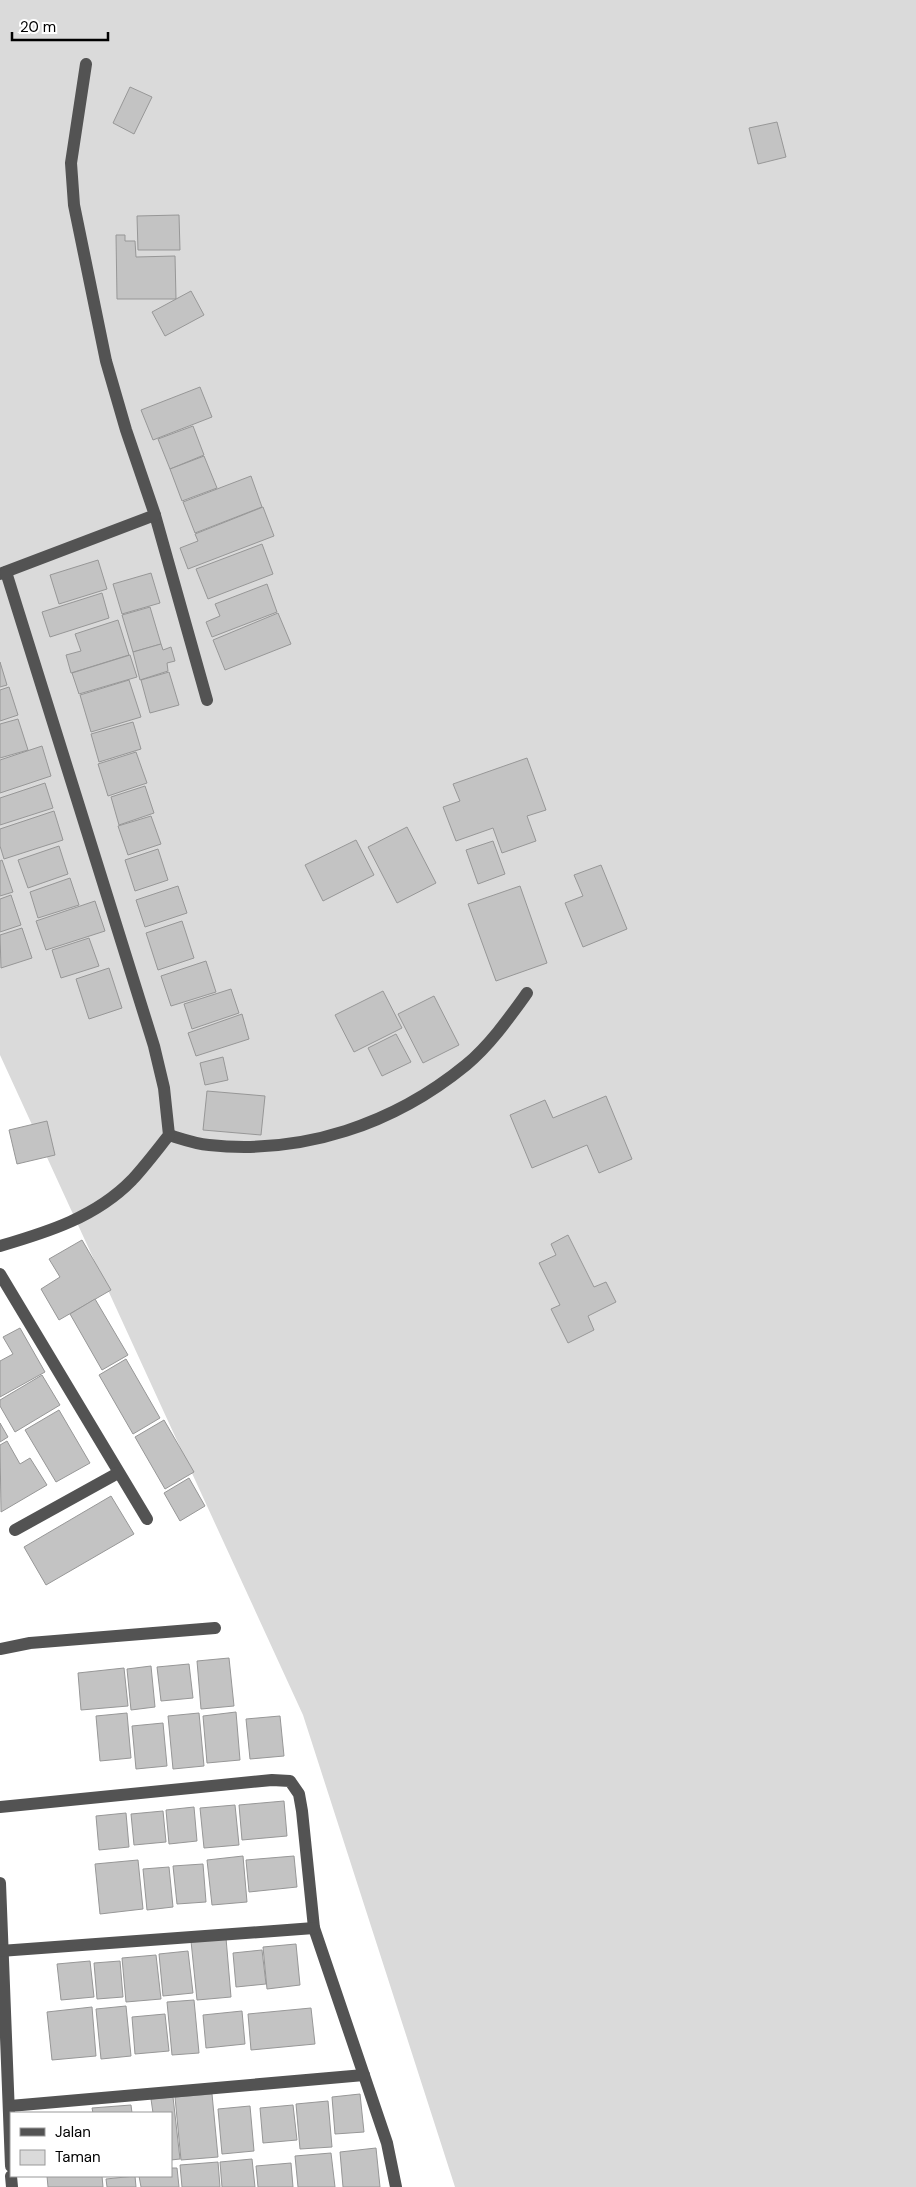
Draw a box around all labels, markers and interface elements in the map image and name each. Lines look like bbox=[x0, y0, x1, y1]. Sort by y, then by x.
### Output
scale bar bbox=[12, 10, 109, 42]
text: 20 m bbox=[20, 17, 56, 37]
legend bbox=[10, 2112, 172, 2177]
text: Jalan bbox=[55, 2122, 91, 2142]
text: Taman bbox=[55, 2147, 101, 2167]

